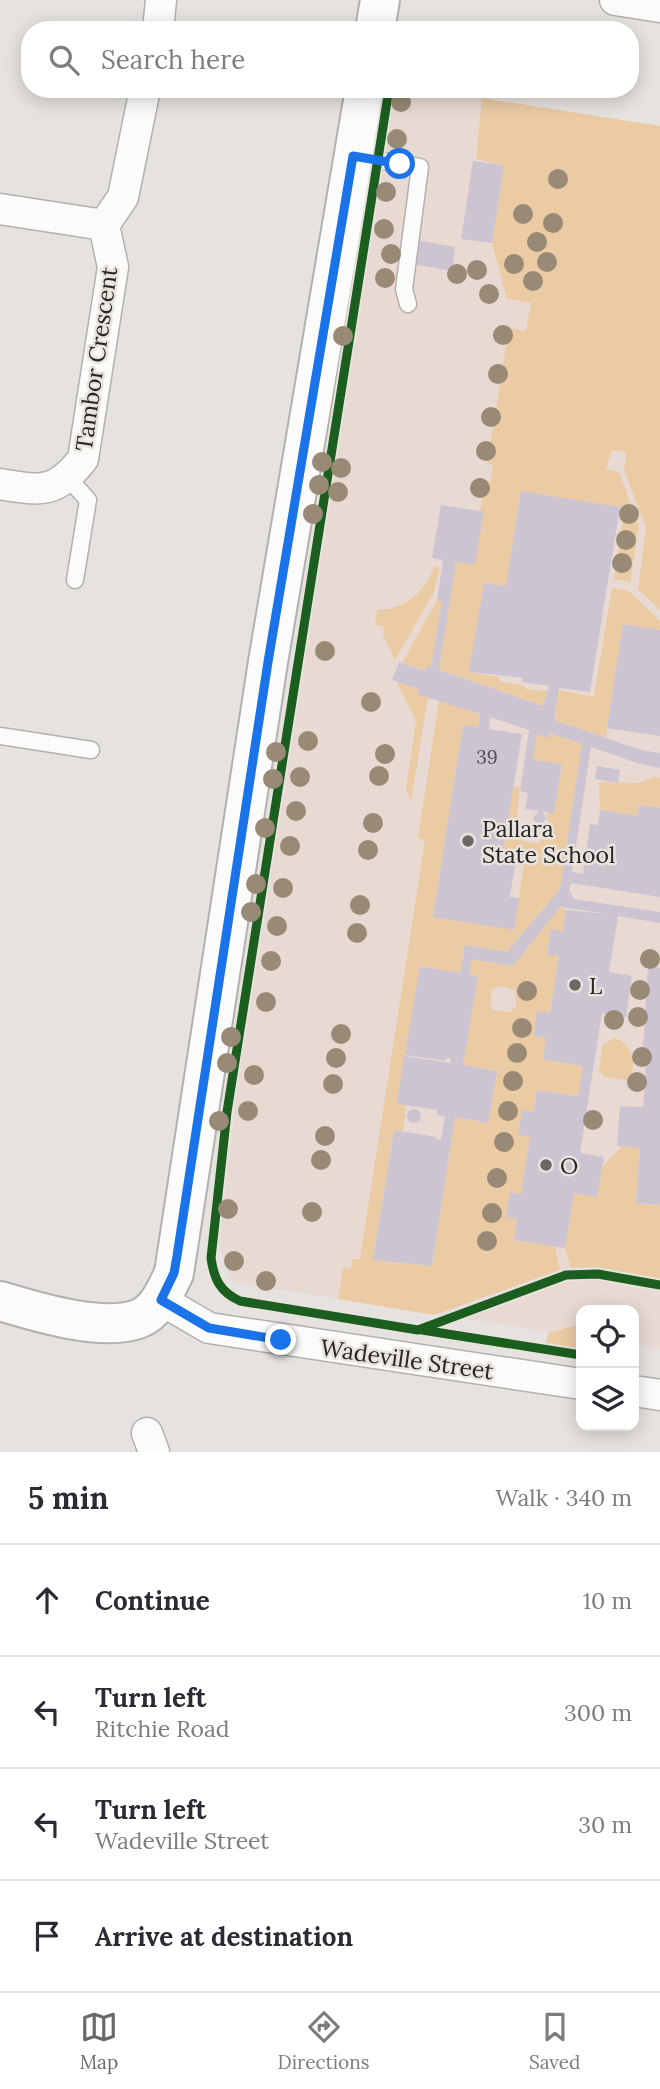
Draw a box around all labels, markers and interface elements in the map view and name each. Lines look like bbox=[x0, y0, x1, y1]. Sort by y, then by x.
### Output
search box bbox=[21, 21, 639, 98]
icon: search bbox=[45, 41, 83, 79]
text: Search here bbox=[101, 43, 245, 76]
route start bbox=[384, 148, 415, 179]
street label: Tambor Crescent bbox=[69, 265, 123, 453]
house number: 39 bbox=[476, 745, 498, 769]
place label: Pallara State School bbox=[482, 814, 615, 869]
marker: Pallara State School bbox=[460, 833, 476, 849]
place label: L bbox=[589, 971, 602, 1000]
marker: L bbox=[567, 977, 583, 993]
place label: O bbox=[560, 1151, 578, 1180]
marker: O bbox=[538, 1157, 554, 1173]
map controls bbox=[576, 1305, 639, 1431]
button: locate bbox=[576, 1305, 639, 1368]
route end bbox=[265, 1324, 296, 1355]
street label: Wadeville Street bbox=[319, 1333, 495, 1385]
button: layers bbox=[576, 1368, 639, 1431]
text: 5 min bbox=[28, 1479, 109, 1517]
text: Walk · 340 m bbox=[496, 1483, 632, 1512]
icon: ahead bbox=[28, 1581, 66, 1619]
text: Continue bbox=[95, 1584, 210, 1617]
text: 10 m bbox=[583, 1586, 632, 1615]
text: Turn left bbox=[95, 1681, 206, 1714]
icon: left bbox=[28, 1693, 66, 1731]
text: 300 m bbox=[564, 1698, 632, 1727]
text: Ritchie Road bbox=[95, 1714, 230, 1743]
text: Turn left bbox=[95, 1793, 206, 1826]
icon: left bbox=[28, 1805, 66, 1843]
text: 30 m bbox=[578, 1810, 632, 1839]
text: Wadeville Street bbox=[95, 1826, 269, 1855]
icon: arrive bbox=[28, 1917, 66, 1955]
text: Arrive at destination bbox=[95, 1920, 353, 1953]
tab: Map bbox=[80, 2008, 118, 2074]
tab: Directions bbox=[278, 2008, 370, 2074]
tab: Saved bbox=[529, 2008, 580, 2074]

